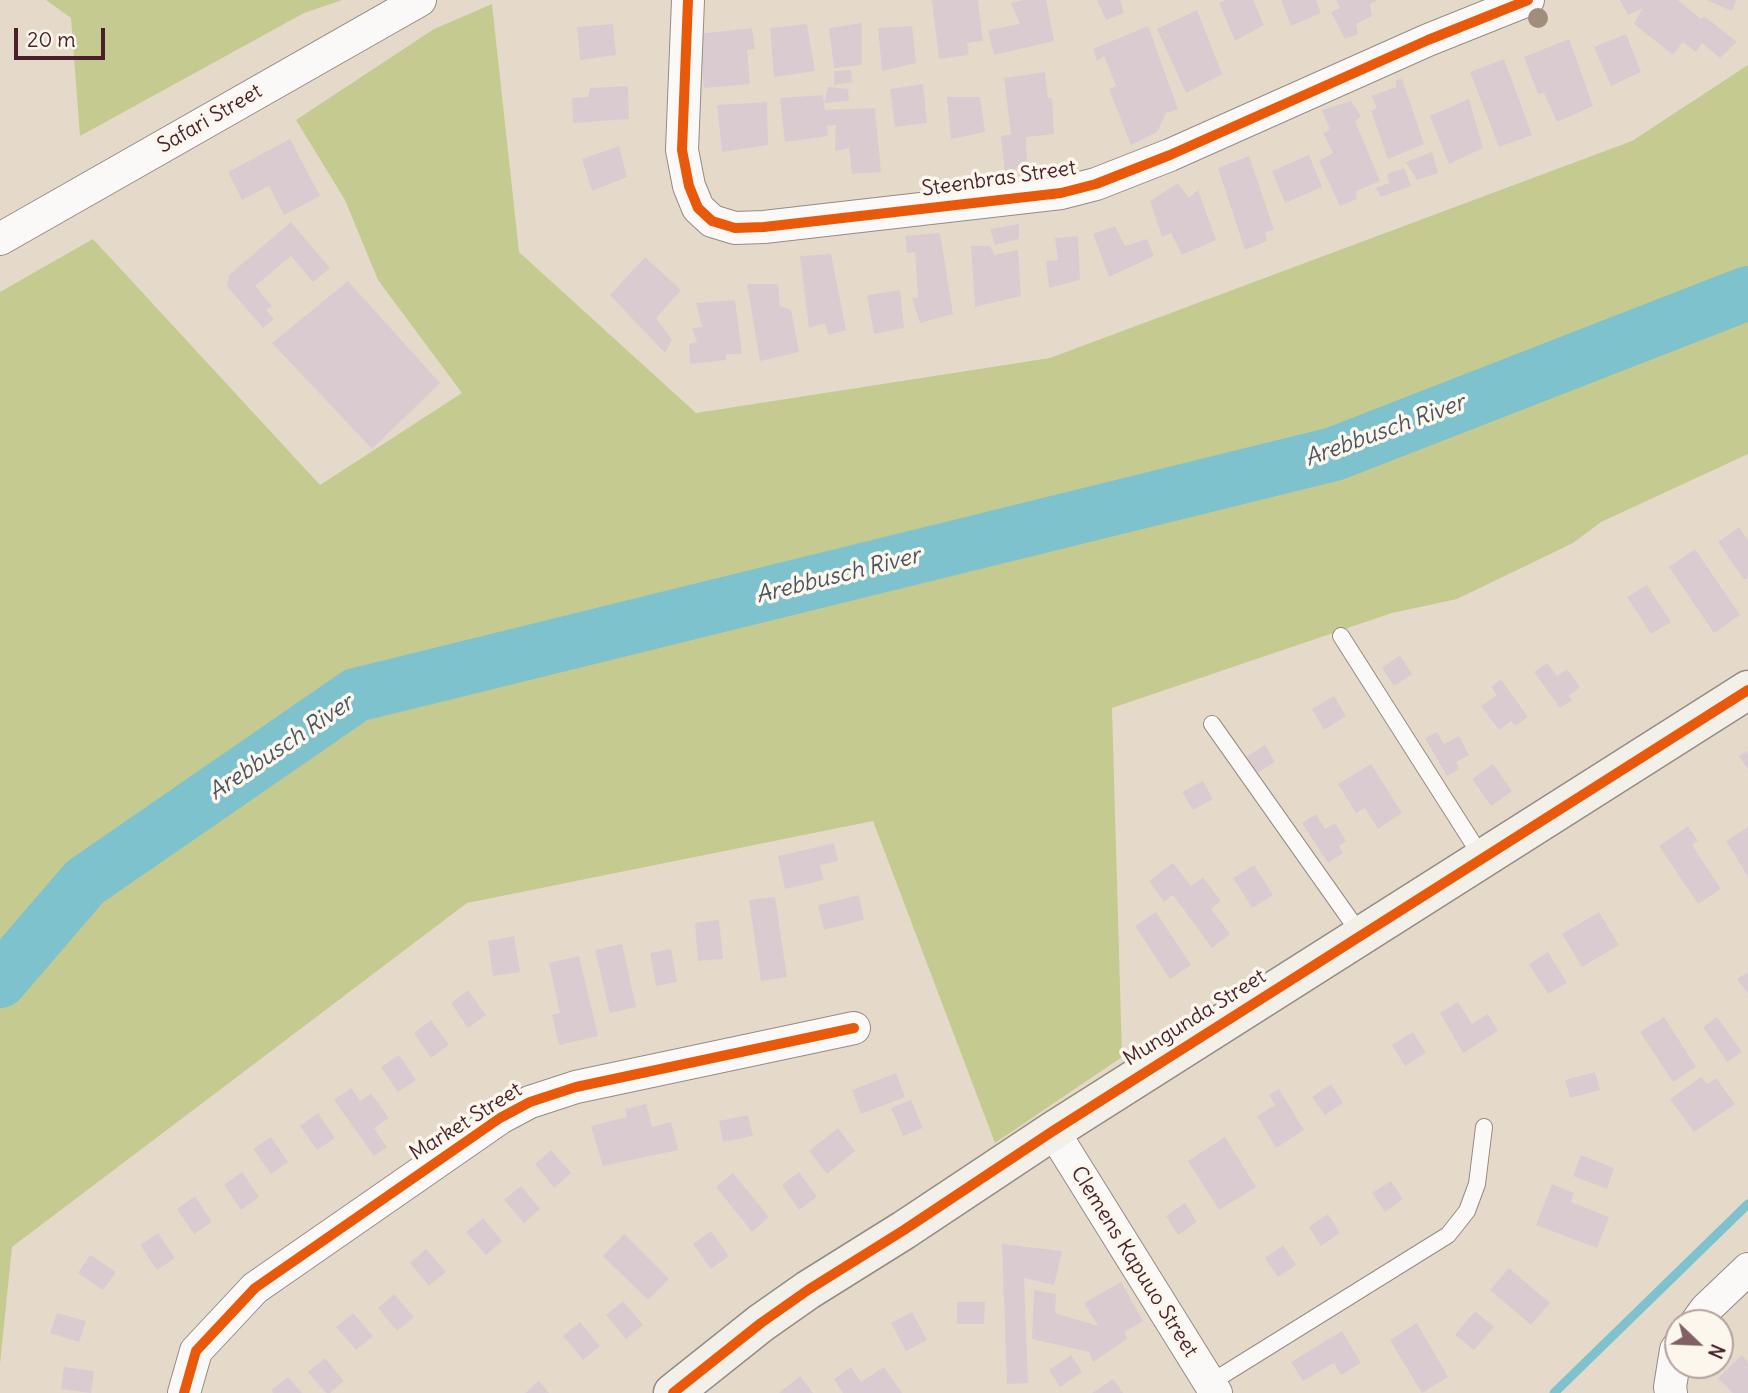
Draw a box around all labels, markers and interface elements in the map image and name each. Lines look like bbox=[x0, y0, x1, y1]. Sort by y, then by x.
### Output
scale bar bbox=[18, 14, 108, 58]
text: 20 m bbox=[27, 26, 76, 53]
street label: Safari Street bbox=[153, 79, 267, 159]
street label: Steenbras Street bbox=[920, 156, 1078, 202]
water label: Arebbusch River bbox=[1301, 389, 1469, 473]
water label: Arebbusch River bbox=[753, 542, 923, 610]
water label: Arebbusch River bbox=[204, 689, 358, 807]
street label: Mungunda Street bbox=[1119, 964, 1271, 1072]
street label: Market Street bbox=[405, 1078, 527, 1166]
street label: Clemens Kapuuo Street bbox=[1065, 1162, 1203, 1362]
north arrow bbox=[1664, 1309, 1734, 1379]
text: N bbox=[1703, 1341, 1730, 1362]

